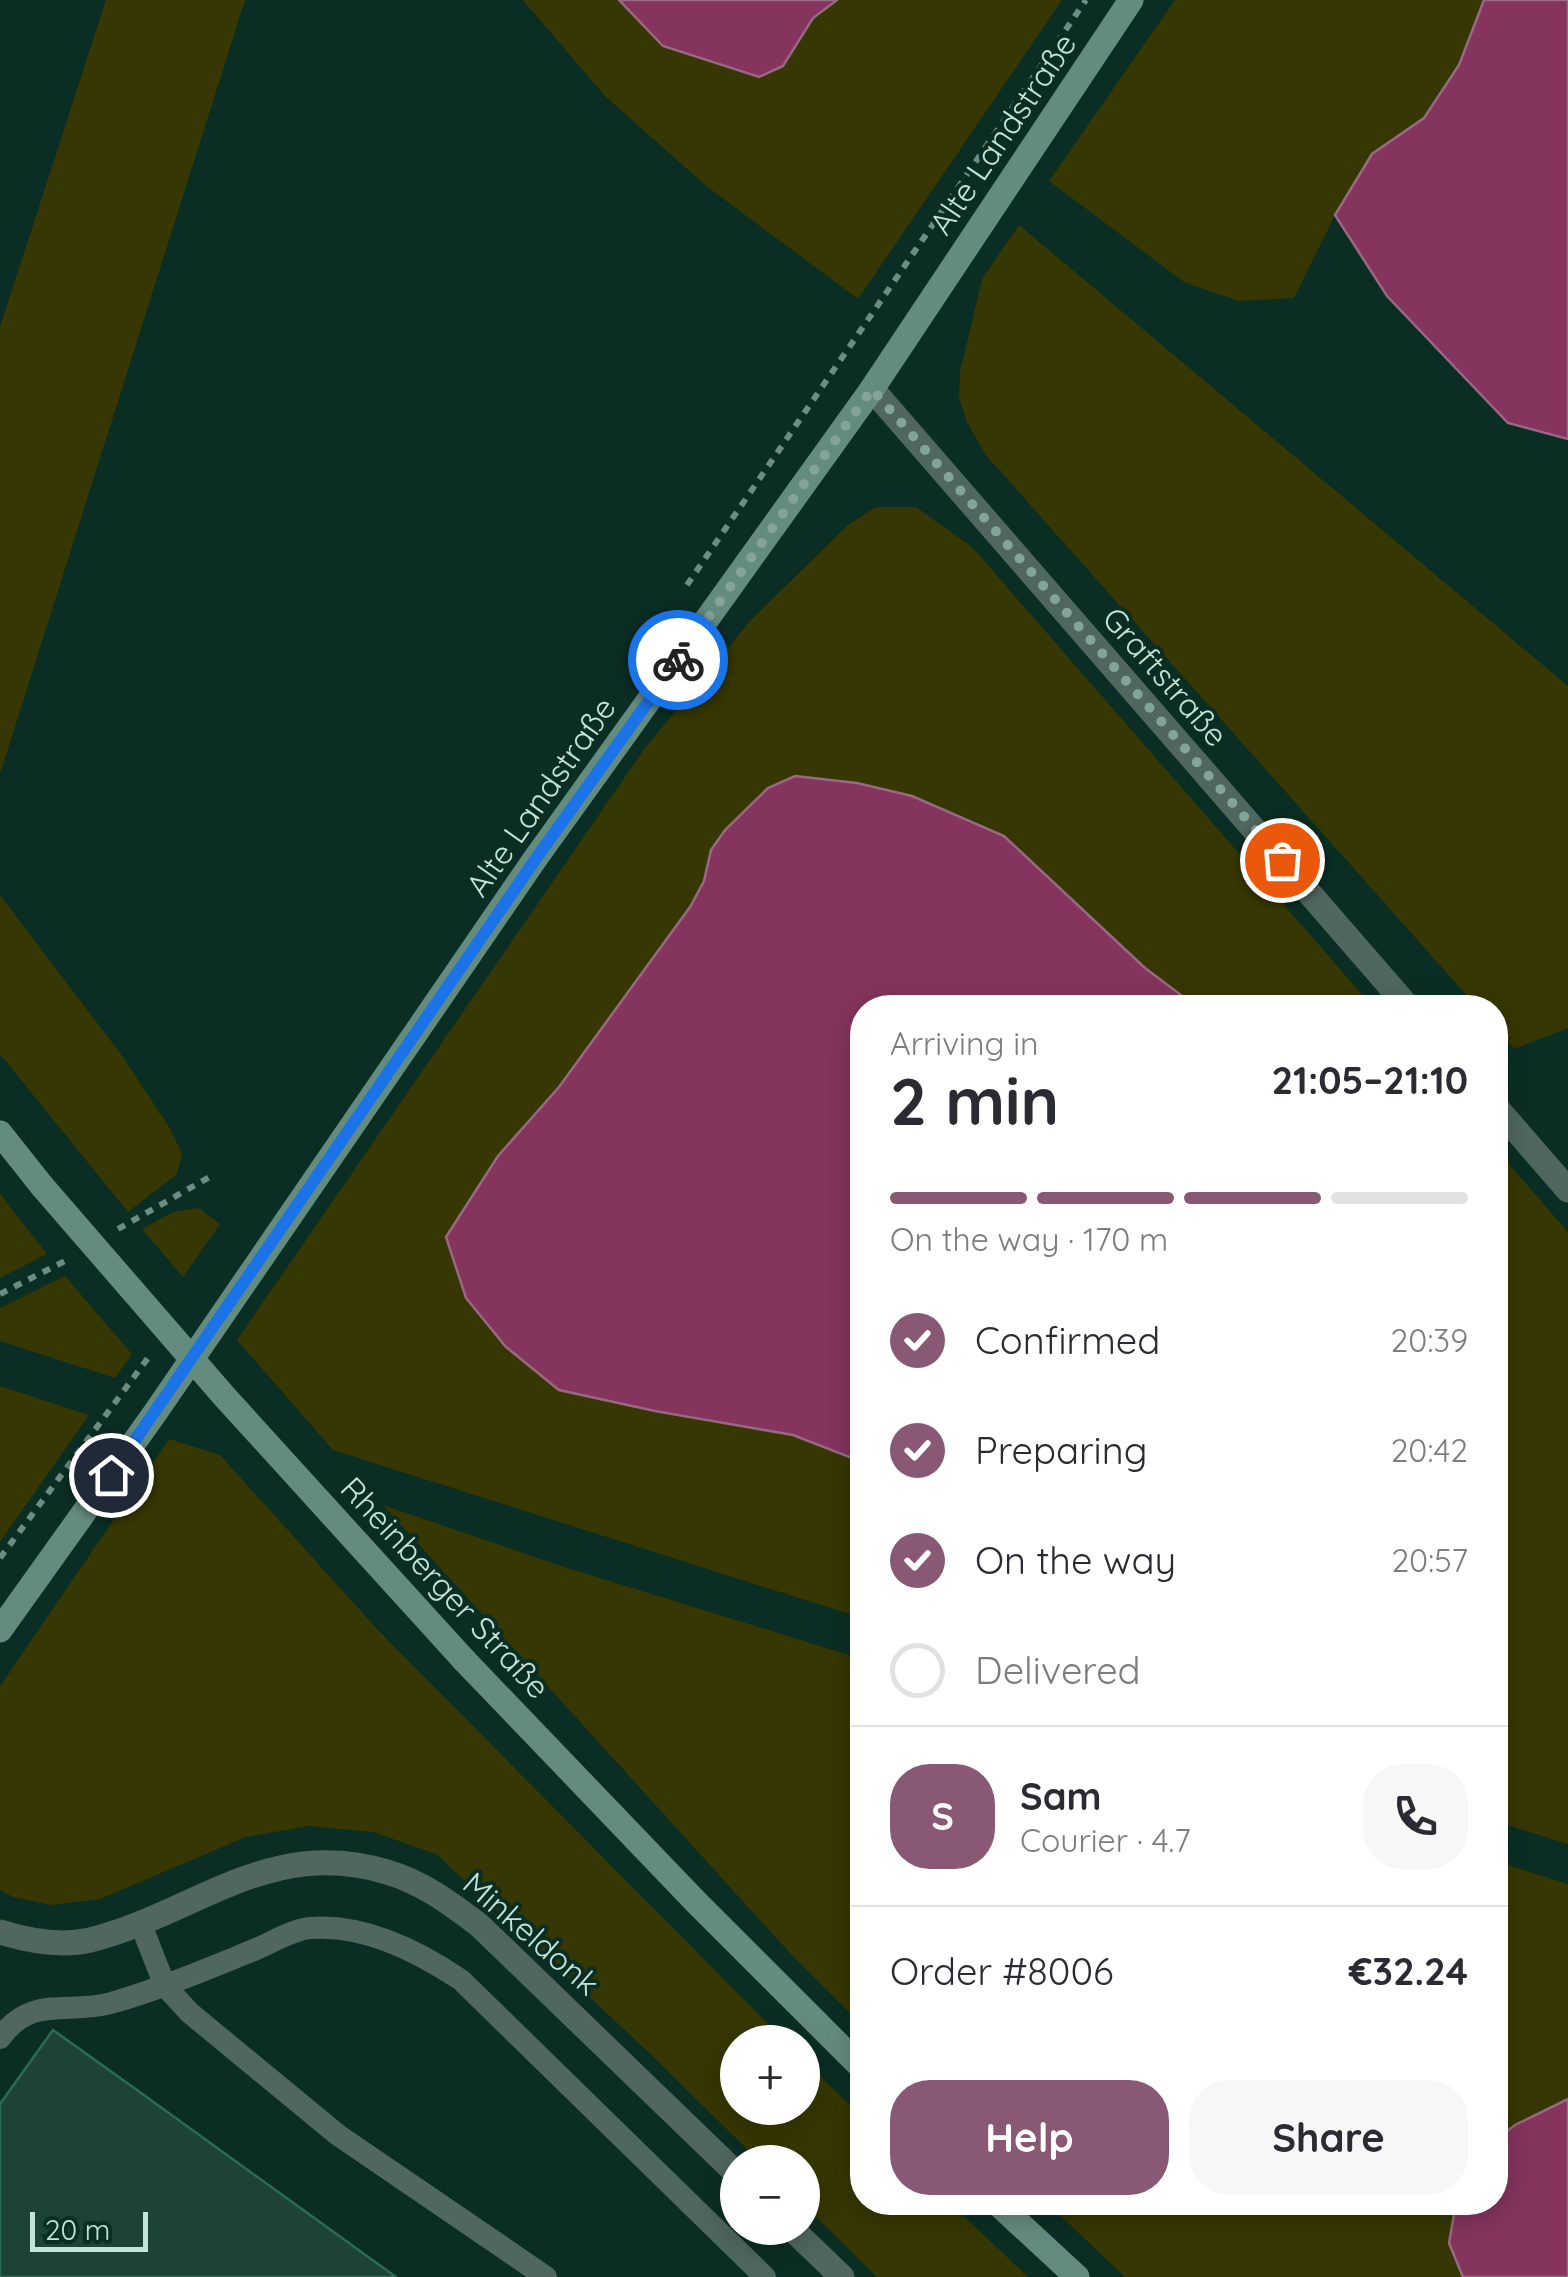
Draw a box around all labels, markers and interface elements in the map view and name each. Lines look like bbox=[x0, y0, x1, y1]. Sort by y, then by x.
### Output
street label: Alte Landstraße bbox=[920, 25, 1084, 242]
street label: Graftstraße bbox=[1094, 599, 1237, 754]
courier bbox=[628, 610, 728, 710]
icon: bike bbox=[651, 633, 706, 688]
street label: Alte Landstraße bbox=[457, 689, 624, 904]
pin bbox=[1240, 818, 1325, 903]
icon: bag bbox=[1255, 833, 1310, 888]
text: Arriving in bbox=[890, 1023, 1039, 1063]
text: 21:05–21:10 bbox=[1272, 1056, 1468, 1104]
text: 2 min bbox=[890, 1060, 1059, 1141]
text: On the way · 170 m bbox=[890, 1219, 1168, 1259]
icon: check bbox=[890, 1313, 945, 1368]
text: Confirmed bbox=[975, 1316, 1160, 1364]
text: 20:39 bbox=[1391, 1320, 1468, 1360]
icon: check bbox=[890, 1423, 945, 1478]
text: Preparing bbox=[975, 1426, 1147, 1474]
text: 20:42 bbox=[1391, 1430, 1468, 1470]
pin bbox=[69, 1433, 154, 1518]
icon: home bbox=[84, 1448, 139, 1503]
street label: Rheinberger Straße bbox=[333, 1468, 559, 1706]
icon: check bbox=[890, 1533, 945, 1588]
text: On the way bbox=[975, 1536, 1176, 1584]
text: 20:57 bbox=[1391, 1540, 1468, 1580]
text: Delivered bbox=[975, 1646, 1141, 1694]
button: phone bbox=[1363, 1764, 1468, 1869]
text: Sam bbox=[1020, 1772, 1102, 1820]
text: S bbox=[931, 1792, 954, 1840]
text: Courier · 4.7 bbox=[1020, 1820, 1191, 1860]
street label: Minkeldonk bbox=[455, 1863, 608, 2003]
text: Order #8006 bbox=[890, 1947, 1113, 1995]
text: €32.24 bbox=[1349, 1947, 1468, 1995]
map controls bbox=[720, 2025, 820, 2245]
button: + bbox=[720, 2025, 820, 2125]
button: Help bbox=[890, 2080, 1169, 2195]
button: Share bbox=[1189, 2080, 1468, 2195]
button: − bbox=[720, 2145, 820, 2245]
scale bar bbox=[30, 2207, 148, 2252]
text: 20 m bbox=[45, 2212, 110, 2247]

